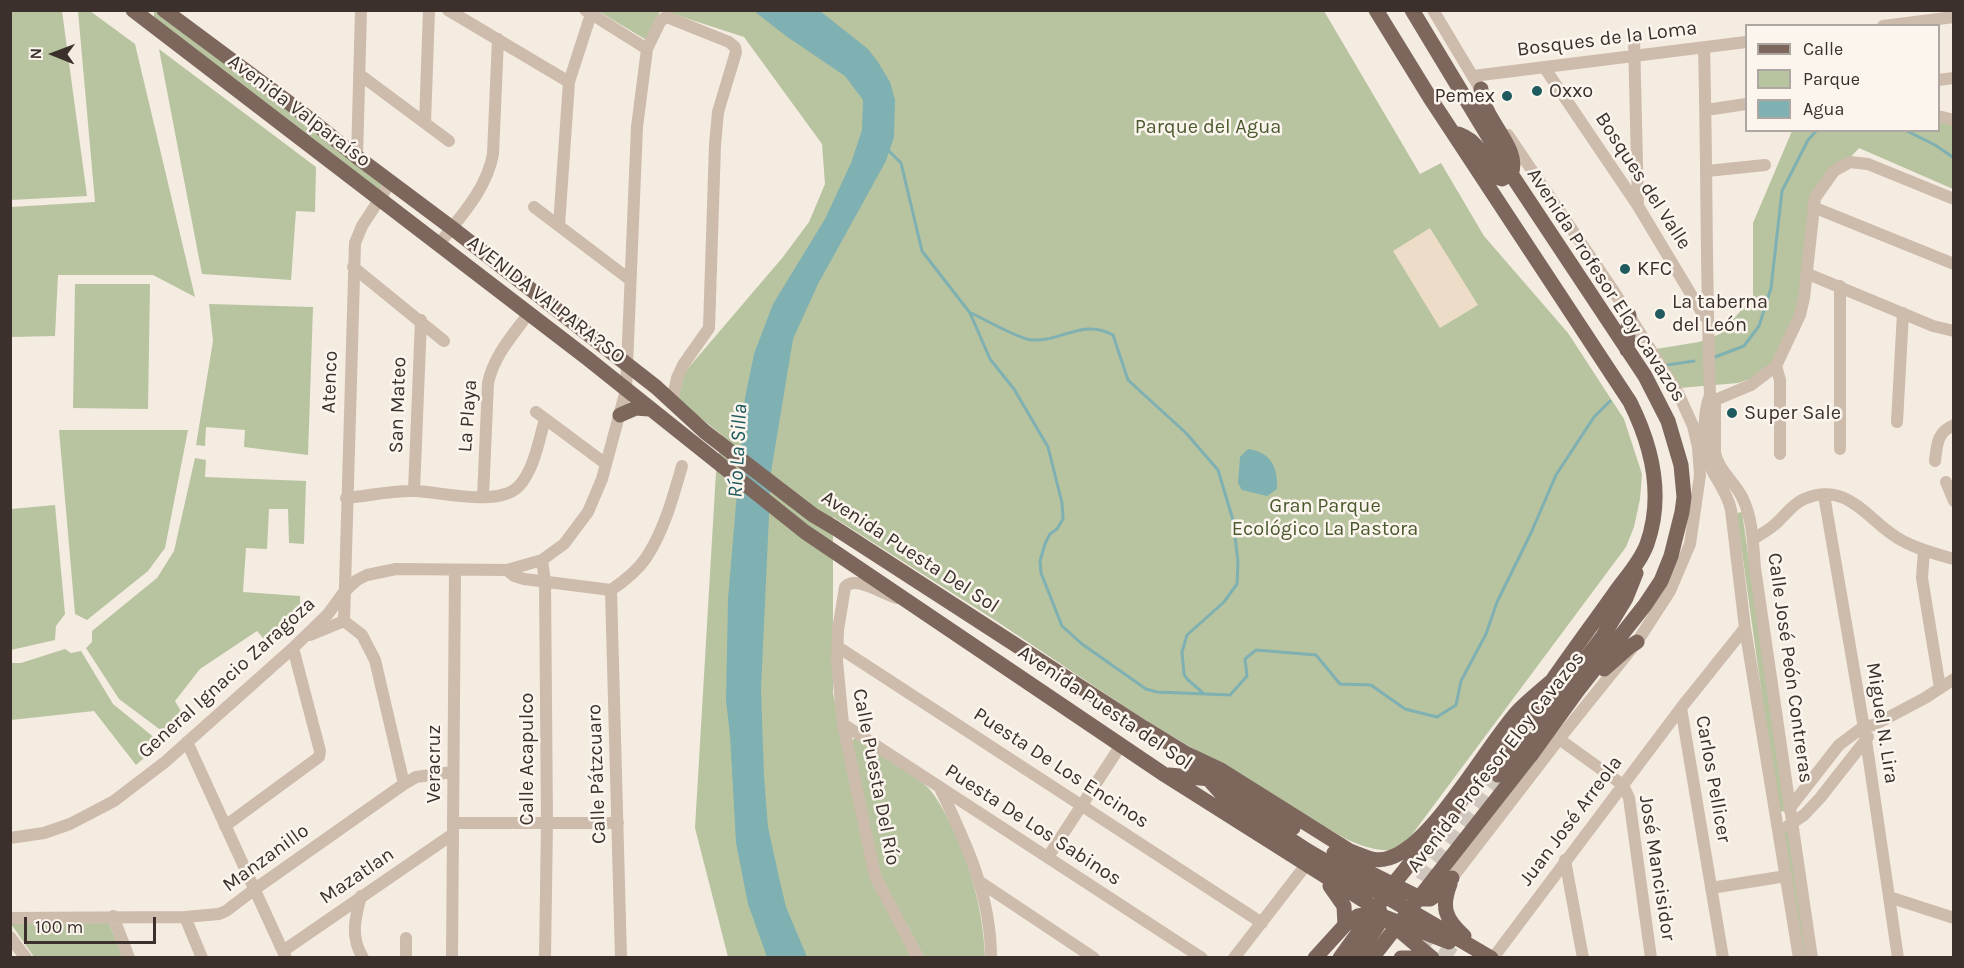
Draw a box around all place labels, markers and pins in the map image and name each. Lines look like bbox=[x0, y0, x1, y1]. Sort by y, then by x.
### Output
place label: Oxxo bbox=[1549, 79, 1593, 103]
place label: Pemex bbox=[1434, 84, 1495, 108]
marker: Oxxo bbox=[1530, 84, 1544, 98]
marker: Pemex bbox=[1500, 89, 1514, 103]
place label: KFC bbox=[1637, 257, 1672, 281]
marker: KFC bbox=[1618, 262, 1632, 276]
place label: La taberna del León bbox=[1672, 290, 1768, 337]
marker: La taberna del León bbox=[1653, 307, 1667, 321]
place label: Super Sale bbox=[1744, 401, 1841, 425]
marker: Super Sale bbox=[1725, 406, 1739, 420]

